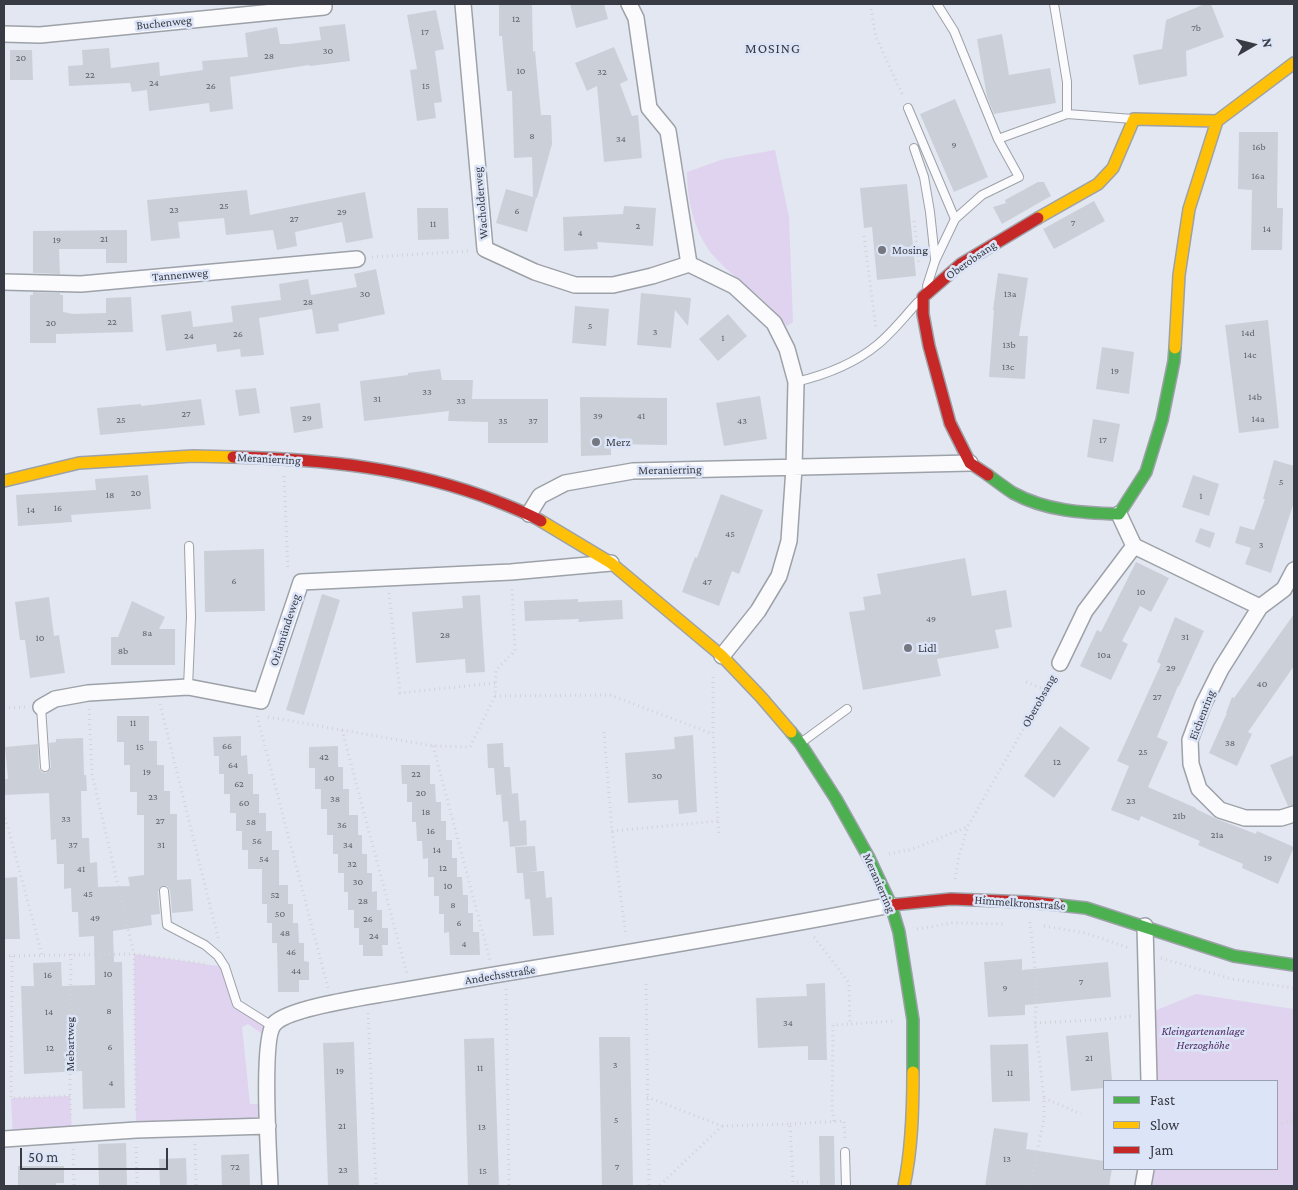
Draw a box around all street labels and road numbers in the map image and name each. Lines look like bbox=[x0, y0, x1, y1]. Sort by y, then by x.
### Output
street label: Buchenweg bbox=[136, 13, 192, 33]
street label: Wacholderweg bbox=[471, 166, 491, 240]
street label: Oberobsang bbox=[943, 237, 999, 283]
street label: Tannenweg bbox=[151, 265, 209, 285]
street label: Meranierring bbox=[237, 450, 301, 468]
street label: Meranierring bbox=[638, 462, 702, 478]
street label: Orlamündeweg bbox=[267, 592, 303, 668]
street label: Oberobsang bbox=[1019, 672, 1059, 730]
street label: Eichenring bbox=[1186, 688, 1218, 742]
street label: Meranierring bbox=[859, 851, 899, 915]
street label: Himmelkronstraße bbox=[974, 893, 1066, 913]
street label: Andechsstraße bbox=[464, 962, 536, 988]
street label: Mebartweg bbox=[63, 1017, 77, 1071]

